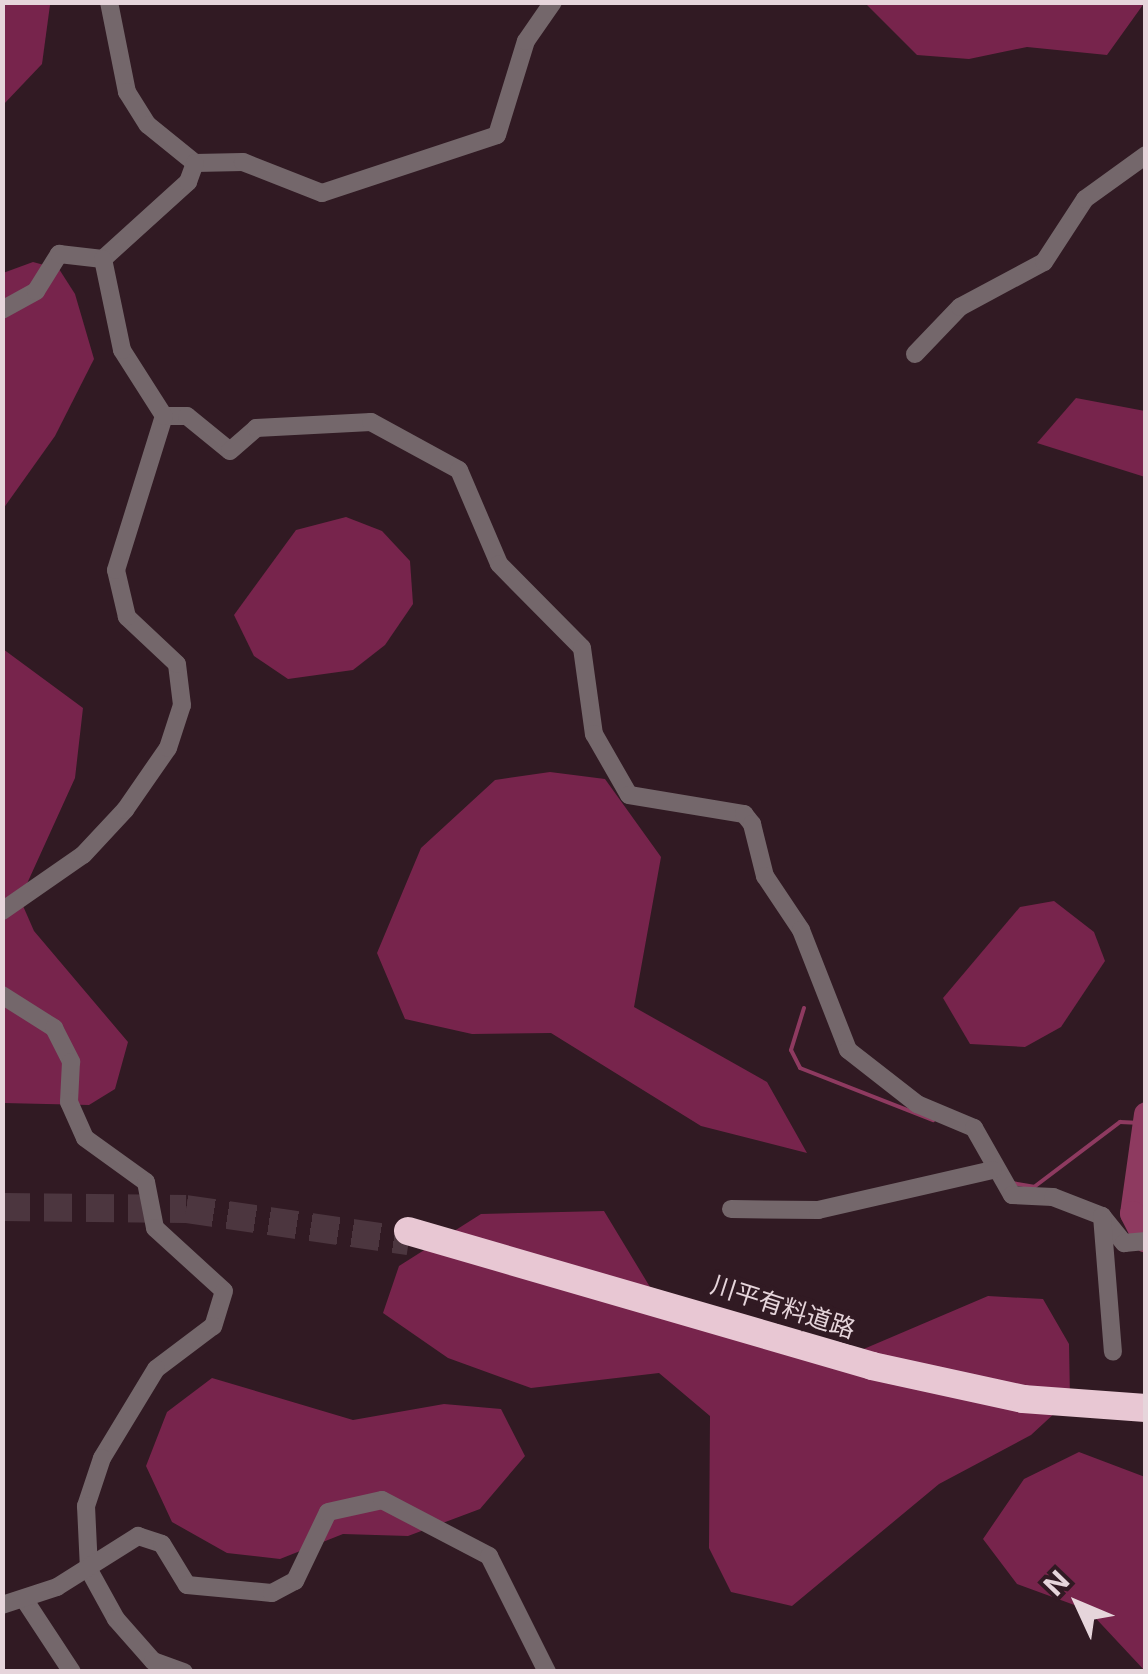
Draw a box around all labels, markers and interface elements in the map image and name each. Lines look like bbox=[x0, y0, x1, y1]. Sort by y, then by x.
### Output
street label: 川平有料道路 bbox=[707, 1270, 859, 1344]
north arrow bbox=[1028, 1554, 1128, 1654]
text: N bbox=[1037, 1564, 1076, 1603]

